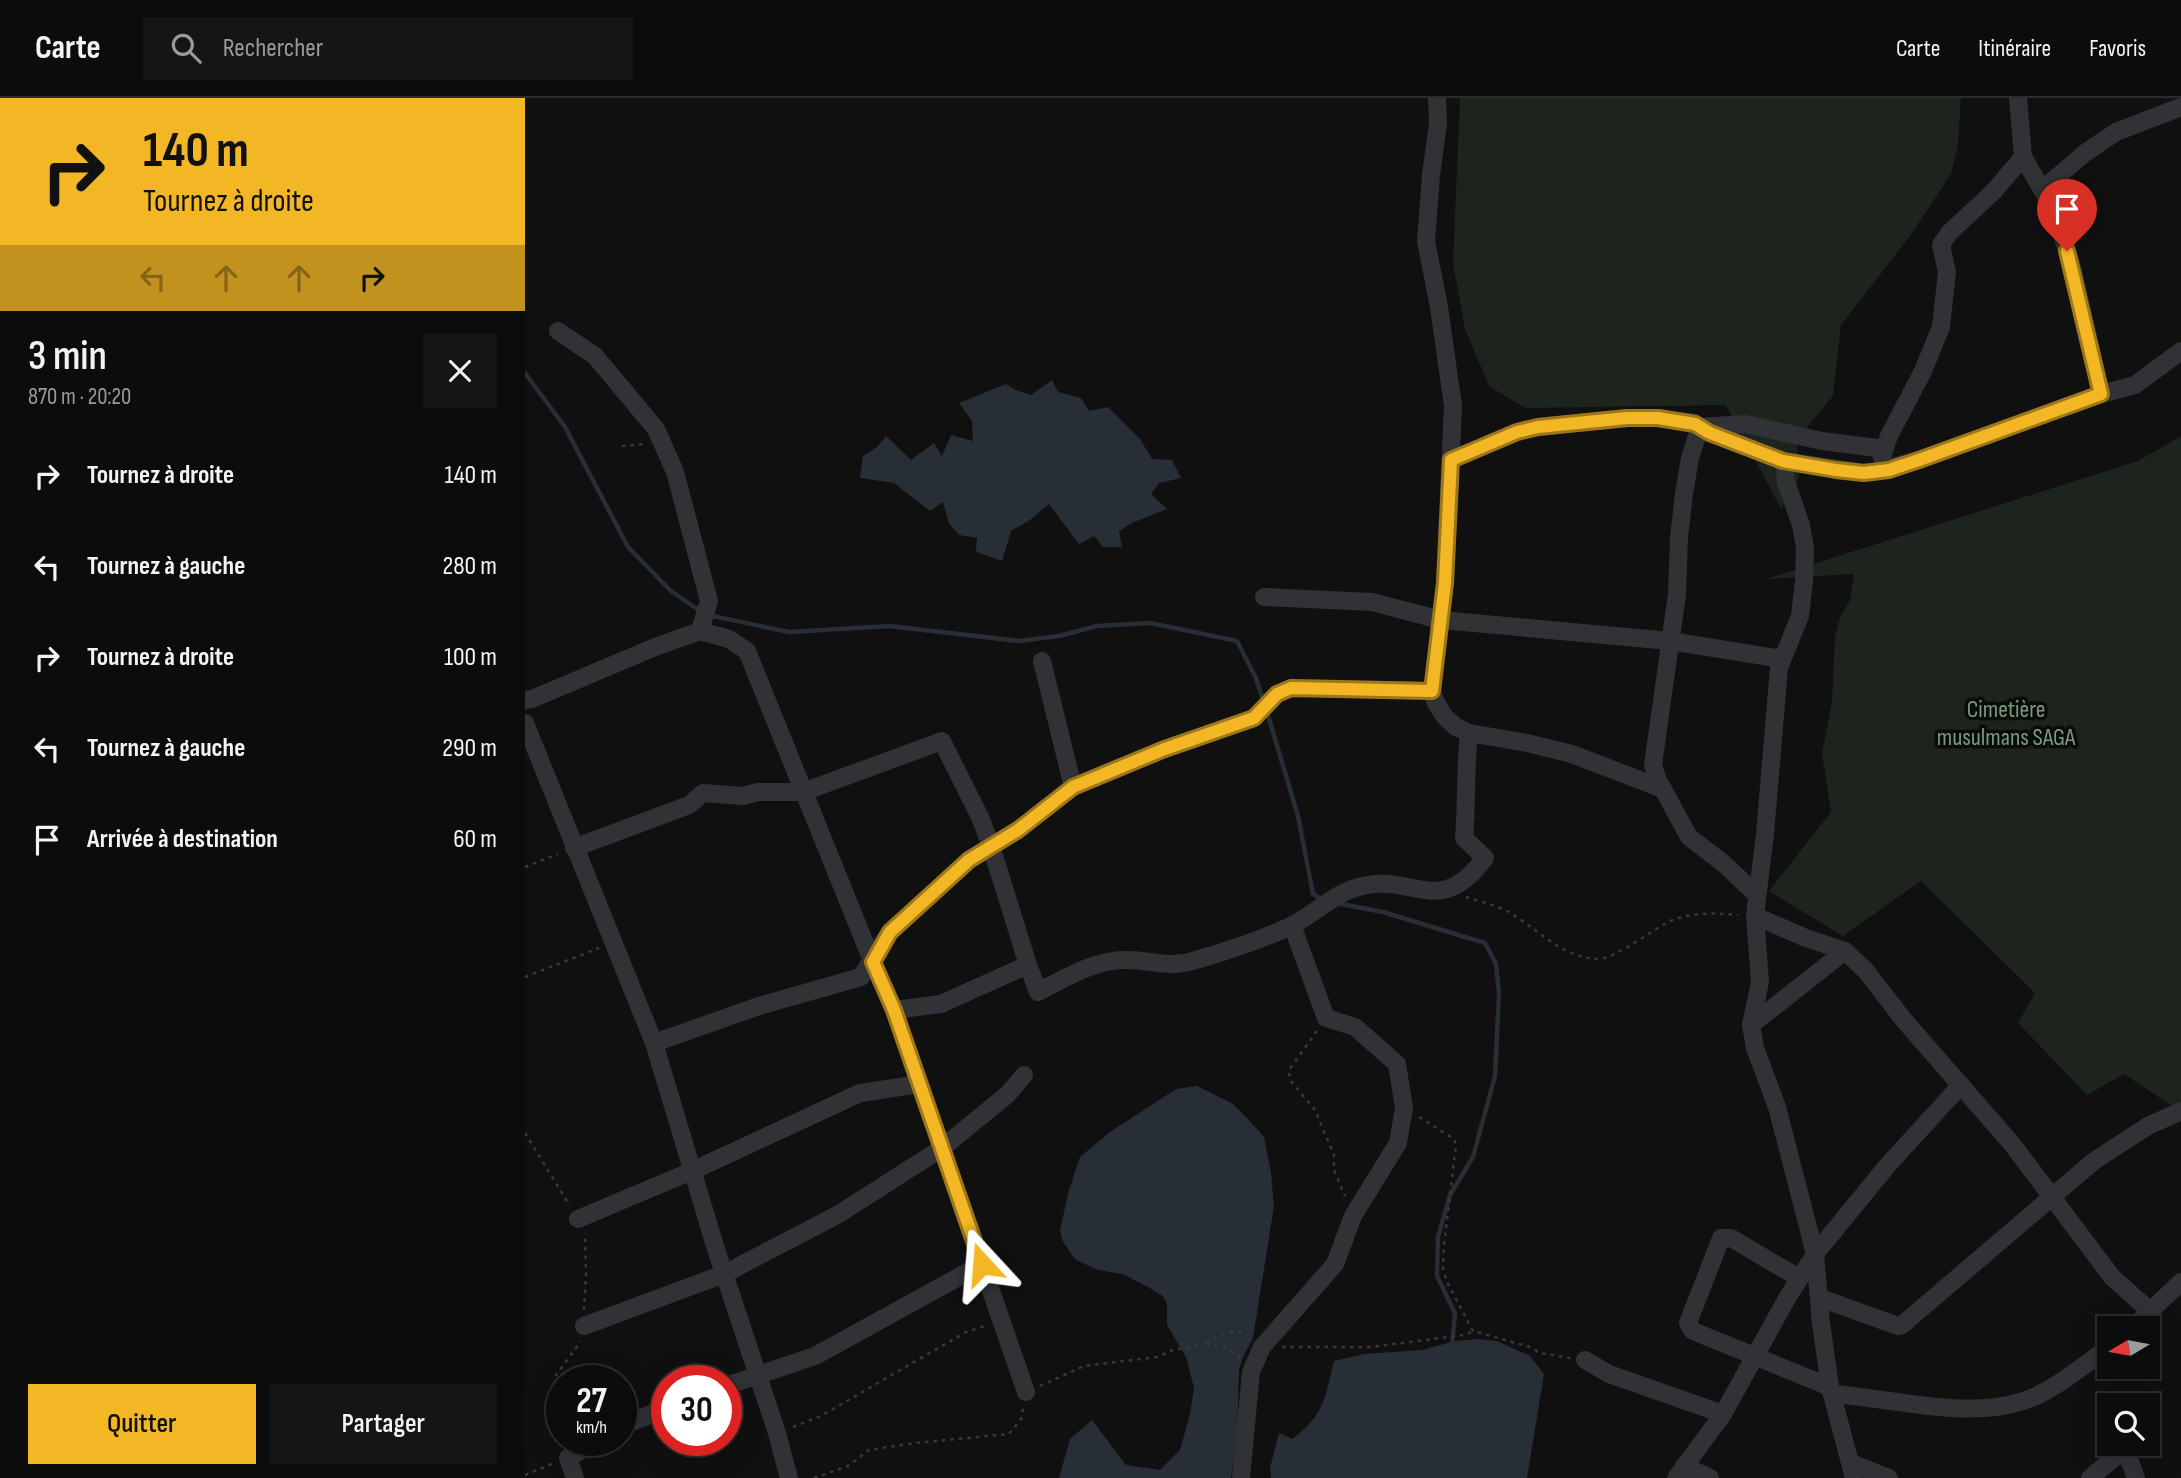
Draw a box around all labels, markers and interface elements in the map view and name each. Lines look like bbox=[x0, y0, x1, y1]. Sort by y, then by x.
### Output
search box bbox=[143, 17, 633, 80]
text: Carte bbox=[35, 28, 101, 68]
icon: search bbox=[167, 29, 205, 67]
text: Rechercher bbox=[223, 33, 323, 64]
text: Carte bbox=[1896, 34, 1940, 63]
text: Itinéraire bbox=[1978, 34, 2051, 63]
text: Favoris bbox=[2089, 34, 2146, 63]
text: 140 m bbox=[143, 122, 249, 181]
icon: right bbox=[28, 126, 119, 217]
pin bbox=[2037, 179, 2097, 251]
text: Tournez à droite bbox=[143, 182, 314, 221]
icon: arrive bbox=[2048, 190, 2086, 228]
icon: left bbox=[134, 259, 172, 297]
icon: ahead bbox=[207, 259, 245, 297]
icon: ahead bbox=[280, 259, 318, 297]
icon: right bbox=[353, 259, 391, 297]
text: 3 min bbox=[28, 331, 107, 382]
button: close bbox=[423, 334, 497, 408]
text: 870 m · 20:20 bbox=[28, 383, 131, 411]
icon: right bbox=[28, 457, 66, 495]
text: Tournez à droite bbox=[87, 460, 234, 491]
text: 140 m bbox=[445, 460, 497, 491]
icon: left bbox=[28, 548, 66, 586]
text: Tournez à gauche bbox=[87, 551, 245, 582]
text: 280 m bbox=[442, 551, 497, 582]
icon: right bbox=[28, 639, 66, 677]
text: Tournez à droite bbox=[87, 642, 234, 673]
text: 100 m bbox=[444, 642, 497, 673]
park label: Cimetière musulmans SAGA bbox=[1937, 695, 2076, 752]
icon: left bbox=[28, 730, 66, 768]
text: Tournez à gauche bbox=[87, 733, 245, 764]
text: 290 m bbox=[442, 733, 497, 764]
icon: arrive bbox=[28, 821, 66, 859]
text: Arrivée à destination bbox=[87, 824, 278, 855]
text: 60 m bbox=[453, 824, 497, 855]
position arrow bbox=[945, 1227, 1019, 1301]
north arrow bbox=[2097, 1316, 2159, 1379]
map controls bbox=[2097, 1316, 2160, 1456]
speed limit sign: 30 bbox=[651, 1365, 742, 1456]
text: 27 bbox=[576, 1380, 607, 1423]
button: Quitter bbox=[28, 1384, 256, 1464]
button: Partager bbox=[270, 1384, 497, 1464]
button: search bbox=[2097, 1393, 2160, 1456]
text: km/h bbox=[576, 1417, 607, 1438]

